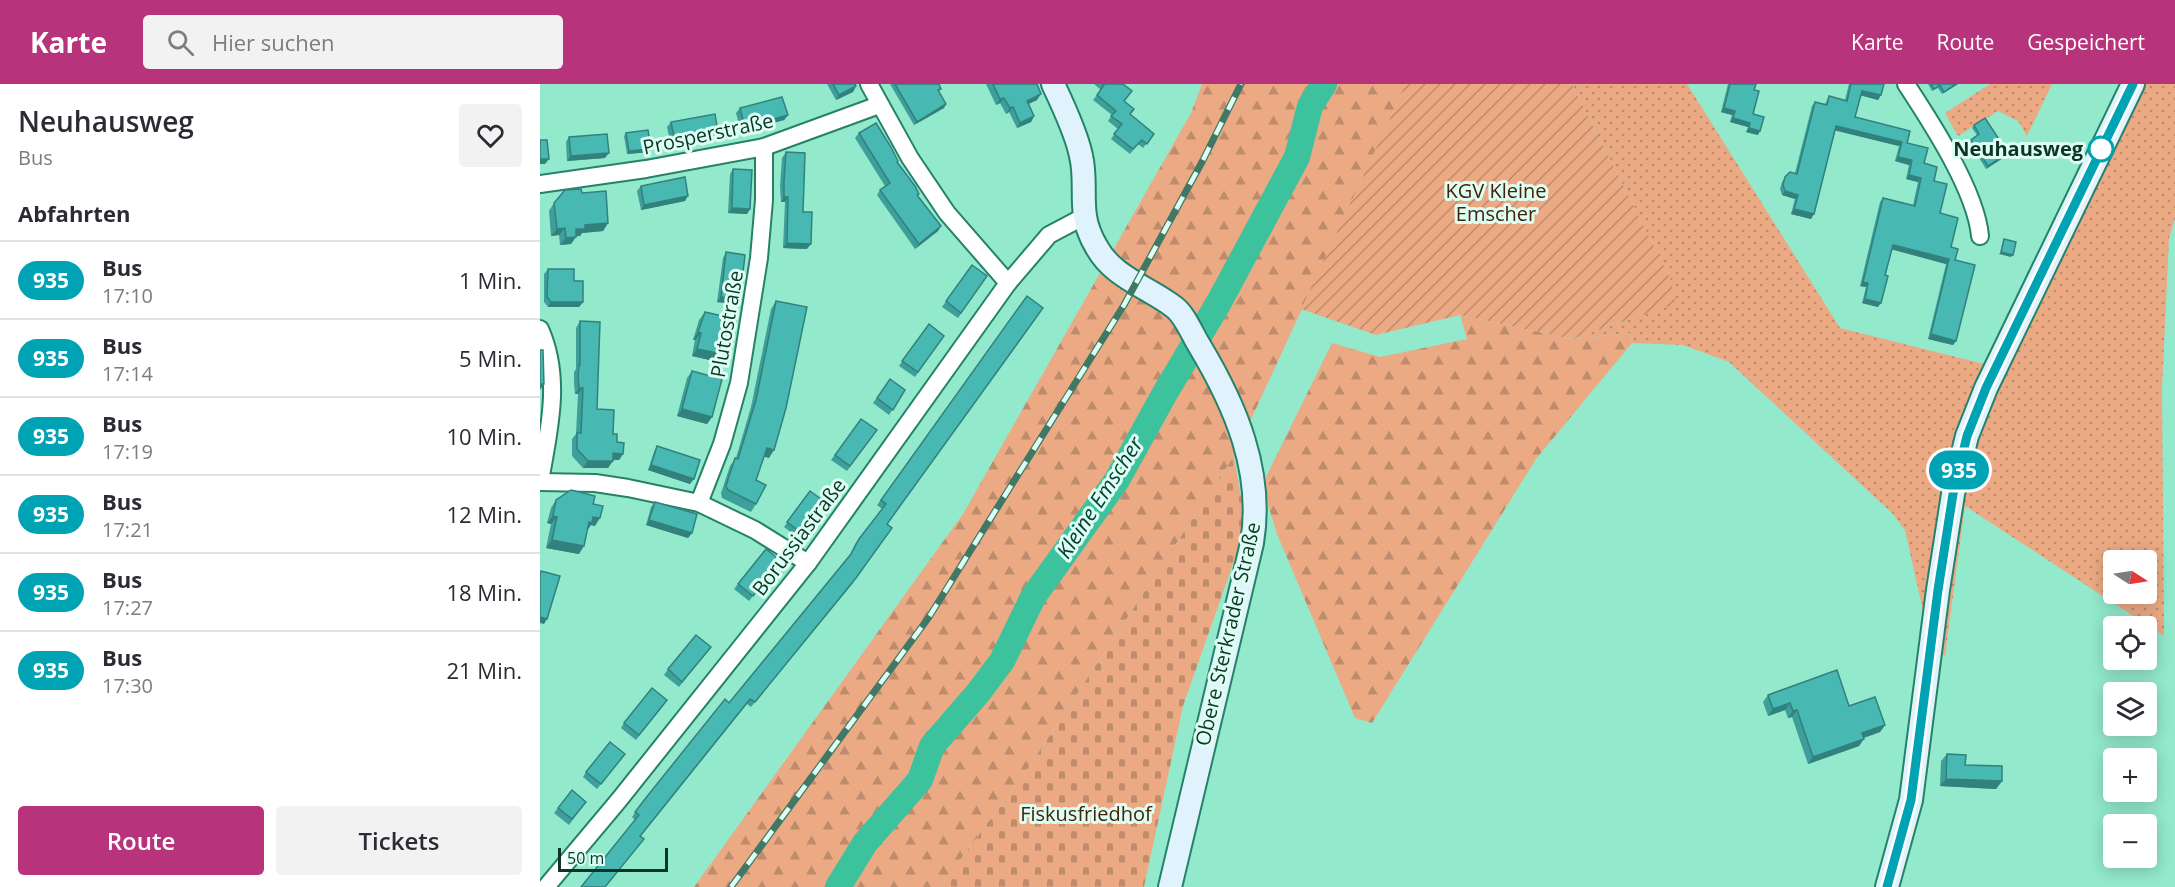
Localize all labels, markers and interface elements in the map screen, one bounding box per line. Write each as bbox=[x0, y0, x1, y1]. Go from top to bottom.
search box bbox=[143, 15, 563, 69]
text: Karte bbox=[30, 23, 107, 61]
icon: search bbox=[164, 26, 197, 59]
text: Hier suchen bbox=[212, 27, 335, 57]
text: Karte bbox=[1851, 28, 1903, 56]
text: Route bbox=[1936, 28, 1994, 56]
text: Gespeichert bbox=[2027, 28, 2145, 56]
text: Neuhausweg bbox=[18, 102, 194, 140]
button: heart bbox=[459, 104, 522, 167]
street label: Prosperstraße bbox=[640, 106, 776, 161]
place label: Neuhausweg bbox=[1953, 135, 2084, 162]
marker: Neuhausweg bbox=[2088, 136, 2114, 162]
text: Bus bbox=[18, 144, 53, 171]
park label: KGV Kleine Emscher bbox=[1446, 177, 1546, 227]
text: Abfahrten bbox=[18, 198, 130, 228]
text: Bus bbox=[102, 252, 142, 282]
text: 1 Min. bbox=[459, 265, 522, 295]
text: 935 bbox=[33, 266, 69, 294]
street label: Plutostraße bbox=[704, 268, 749, 380]
text: 17:10 bbox=[102, 282, 153, 309]
text: Bus bbox=[102, 330, 142, 360]
text: 5 Min. bbox=[459, 343, 522, 373]
text: 935 bbox=[33, 344, 69, 372]
text: 17:14 bbox=[102, 360, 153, 387]
text: Bus bbox=[102, 408, 142, 438]
text: 10 Min. bbox=[447, 421, 522, 451]
text: 935 bbox=[33, 422, 69, 450]
water label: Kleine Emscher bbox=[1049, 431, 1149, 564]
text: 17:19 bbox=[102, 438, 153, 465]
line badge: 935 bbox=[1924, 450, 1994, 490]
text: 935 bbox=[1941, 456, 1977, 484]
street label: Borussiastraße bbox=[746, 473, 852, 601]
text: Bus bbox=[102, 486, 142, 516]
text: 12 Min. bbox=[447, 499, 522, 529]
text: 935 bbox=[33, 500, 69, 528]
text: 17:21 bbox=[102, 516, 153, 543]
street label: Obere Sterkrader Straße bbox=[1189, 519, 1266, 748]
north arrow bbox=[2103, 550, 2157, 604]
map controls bbox=[2103, 550, 2157, 868]
text: Bus bbox=[102, 564, 142, 594]
text: 18 Min. bbox=[447, 577, 522, 607]
text: 935 bbox=[33, 578, 69, 606]
text: 17:27 bbox=[102, 594, 153, 621]
button: locate bbox=[2103, 616, 2157, 670]
text: Bus bbox=[102, 642, 142, 672]
text: 21 Min. bbox=[447, 655, 522, 685]
text: 935 bbox=[33, 656, 69, 684]
text: 17:30 bbox=[102, 672, 153, 699]
button: layers bbox=[2103, 682, 2157, 736]
button: + bbox=[2103, 748, 2157, 802]
park label: Fiskusfriedhof bbox=[1020, 800, 1153, 827]
button: Route bbox=[18, 806, 264, 875]
button: Tickets bbox=[276, 806, 522, 875]
button: − bbox=[2103, 814, 2157, 868]
scale bar bbox=[558, 845, 668, 872]
text: 50 m bbox=[567, 847, 604, 869]

